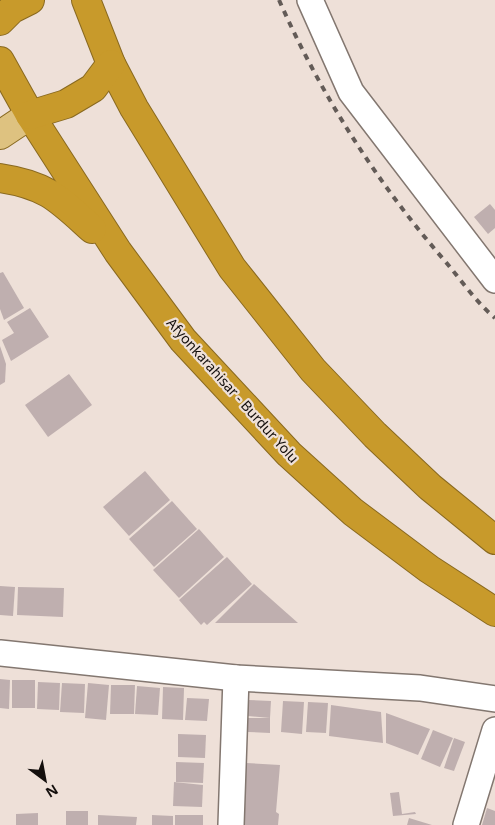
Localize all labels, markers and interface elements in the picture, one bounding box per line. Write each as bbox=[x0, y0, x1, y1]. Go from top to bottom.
street label: Afyonkarahisar - Burdur Yolu bbox=[163, 313, 303, 467]
north arrow bbox=[20, 755, 70, 805]
text: N bbox=[42, 780, 62, 803]

